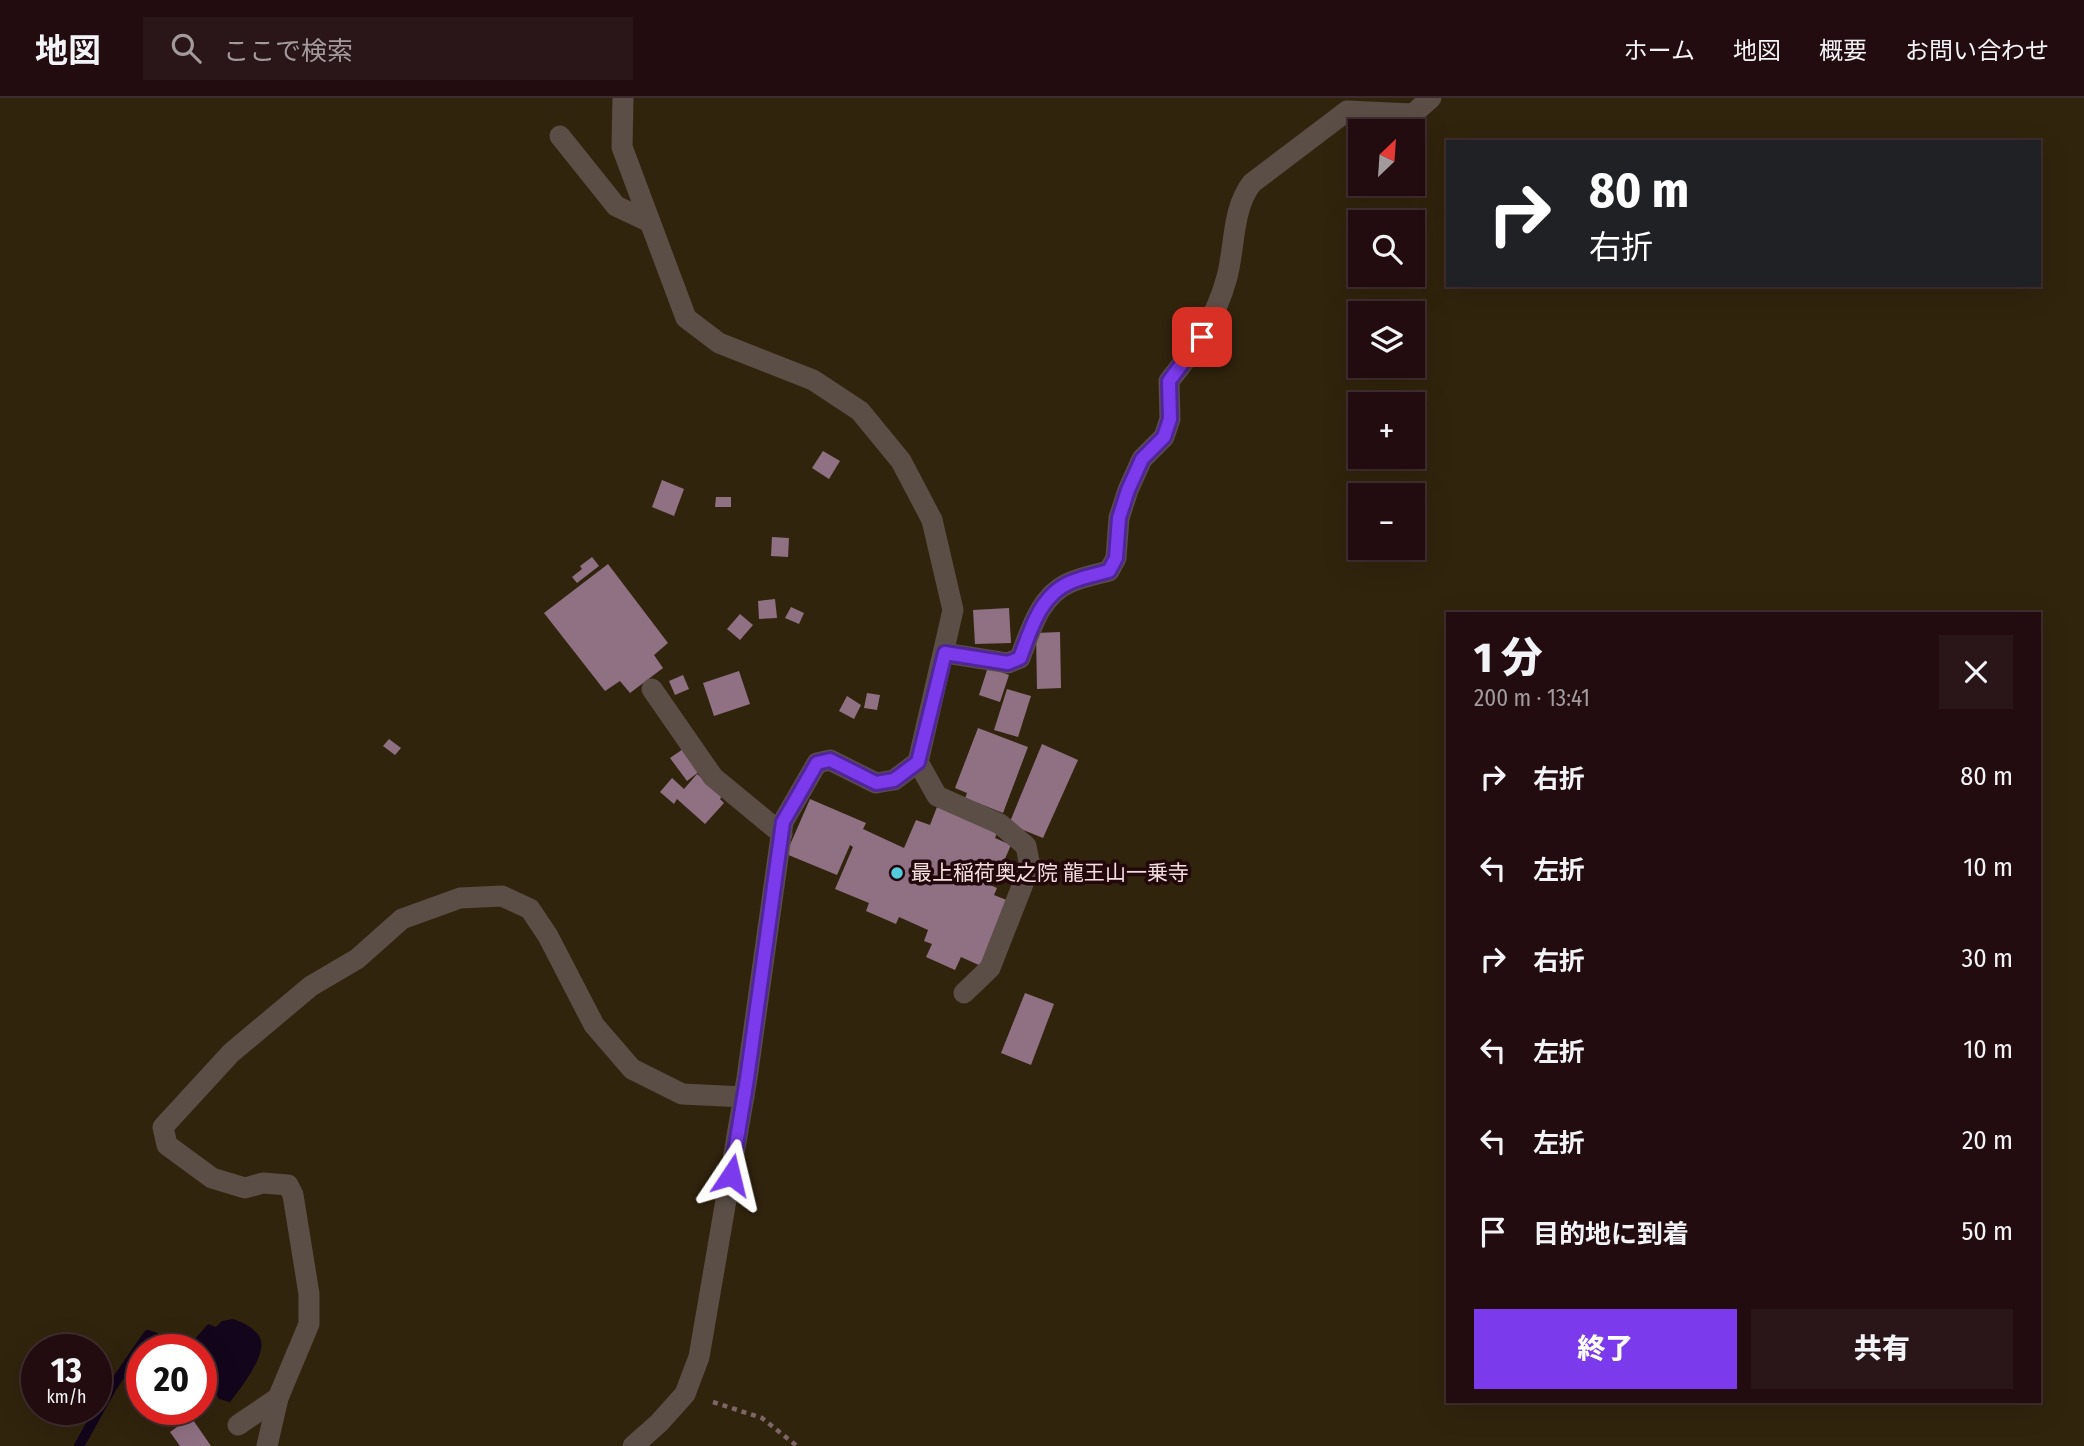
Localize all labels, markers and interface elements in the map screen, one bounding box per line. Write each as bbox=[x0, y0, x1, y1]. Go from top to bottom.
search box bbox=[143, 17, 633, 80]
icon: search bbox=[167, 29, 205, 67]
text: 地図 bbox=[35, 31, 101, 71]
text: ここで検索 bbox=[223, 36, 353, 67]
text: ホーム bbox=[1624, 37, 1695, 65]
text: 地図 bbox=[1733, 37, 1781, 65]
text: 概要 bbox=[1819, 37, 1867, 65]
text: お問い合わせ bbox=[1905, 37, 2049, 65]
north arrow bbox=[1348, 119, 1424, 196]
map controls bbox=[1348, 119, 1425, 560]
text: 80 m bbox=[1589, 161, 1689, 220]
icon: right bbox=[1474, 168, 1565, 259]
button: search bbox=[1348, 210, 1425, 287]
text: 右折 bbox=[1589, 228, 1653, 266]
button: layers bbox=[1348, 301, 1425, 378]
pin bbox=[1172, 307, 1232, 367]
icon: arrive bbox=[1183, 318, 1221, 356]
button: + bbox=[1348, 392, 1425, 469]
button: − bbox=[1348, 483, 1425, 560]
text: 1 分 bbox=[1474, 633, 1543, 683]
button: close bbox=[1939, 635, 2013, 709]
text: 200 m · 13:41 bbox=[1474, 684, 1590, 712]
icon: right bbox=[1474, 758, 1512, 796]
text: 80 m bbox=[1960, 761, 2013, 792]
text: 右折 bbox=[1533, 764, 1585, 795]
icon: left bbox=[1474, 849, 1512, 887]
text: 10 m bbox=[1963, 852, 2013, 883]
text: 左折 bbox=[1533, 855, 1585, 886]
place label: 最上稲荷奥之院 龍王山一乗寺 bbox=[911, 860, 1189, 886]
marker: 最上稲荷奥之院 龍王山一乗寺 bbox=[889, 865, 905, 881]
icon: right bbox=[1474, 940, 1512, 978]
text: 30 m bbox=[1962, 943, 2013, 974]
text: 右折 bbox=[1533, 946, 1585, 977]
icon: left bbox=[1474, 1031, 1512, 1069]
text: 10 m bbox=[1963, 1034, 2013, 1065]
text: 左折 bbox=[1533, 1037, 1585, 1068]
icon: left bbox=[1474, 1122, 1512, 1160]
text: 20 m bbox=[1962, 1125, 2013, 1156]
text: 左折 bbox=[1533, 1128, 1585, 1159]
position arrow bbox=[694, 1138, 768, 1212]
icon: arrive bbox=[1474, 1213, 1512, 1251]
text: 50 m bbox=[1961, 1216, 2013, 1247]
text: 目的地に到着 bbox=[1533, 1219, 1689, 1250]
button: 終了 bbox=[1474, 1309, 1737, 1389]
button: 共有 bbox=[1751, 1309, 2013, 1389]
speed limit sign: 20 bbox=[126, 1334, 217, 1425]
text: 13 bbox=[51, 1349, 82, 1391]
text: km/h bbox=[46, 1386, 87, 1408]

